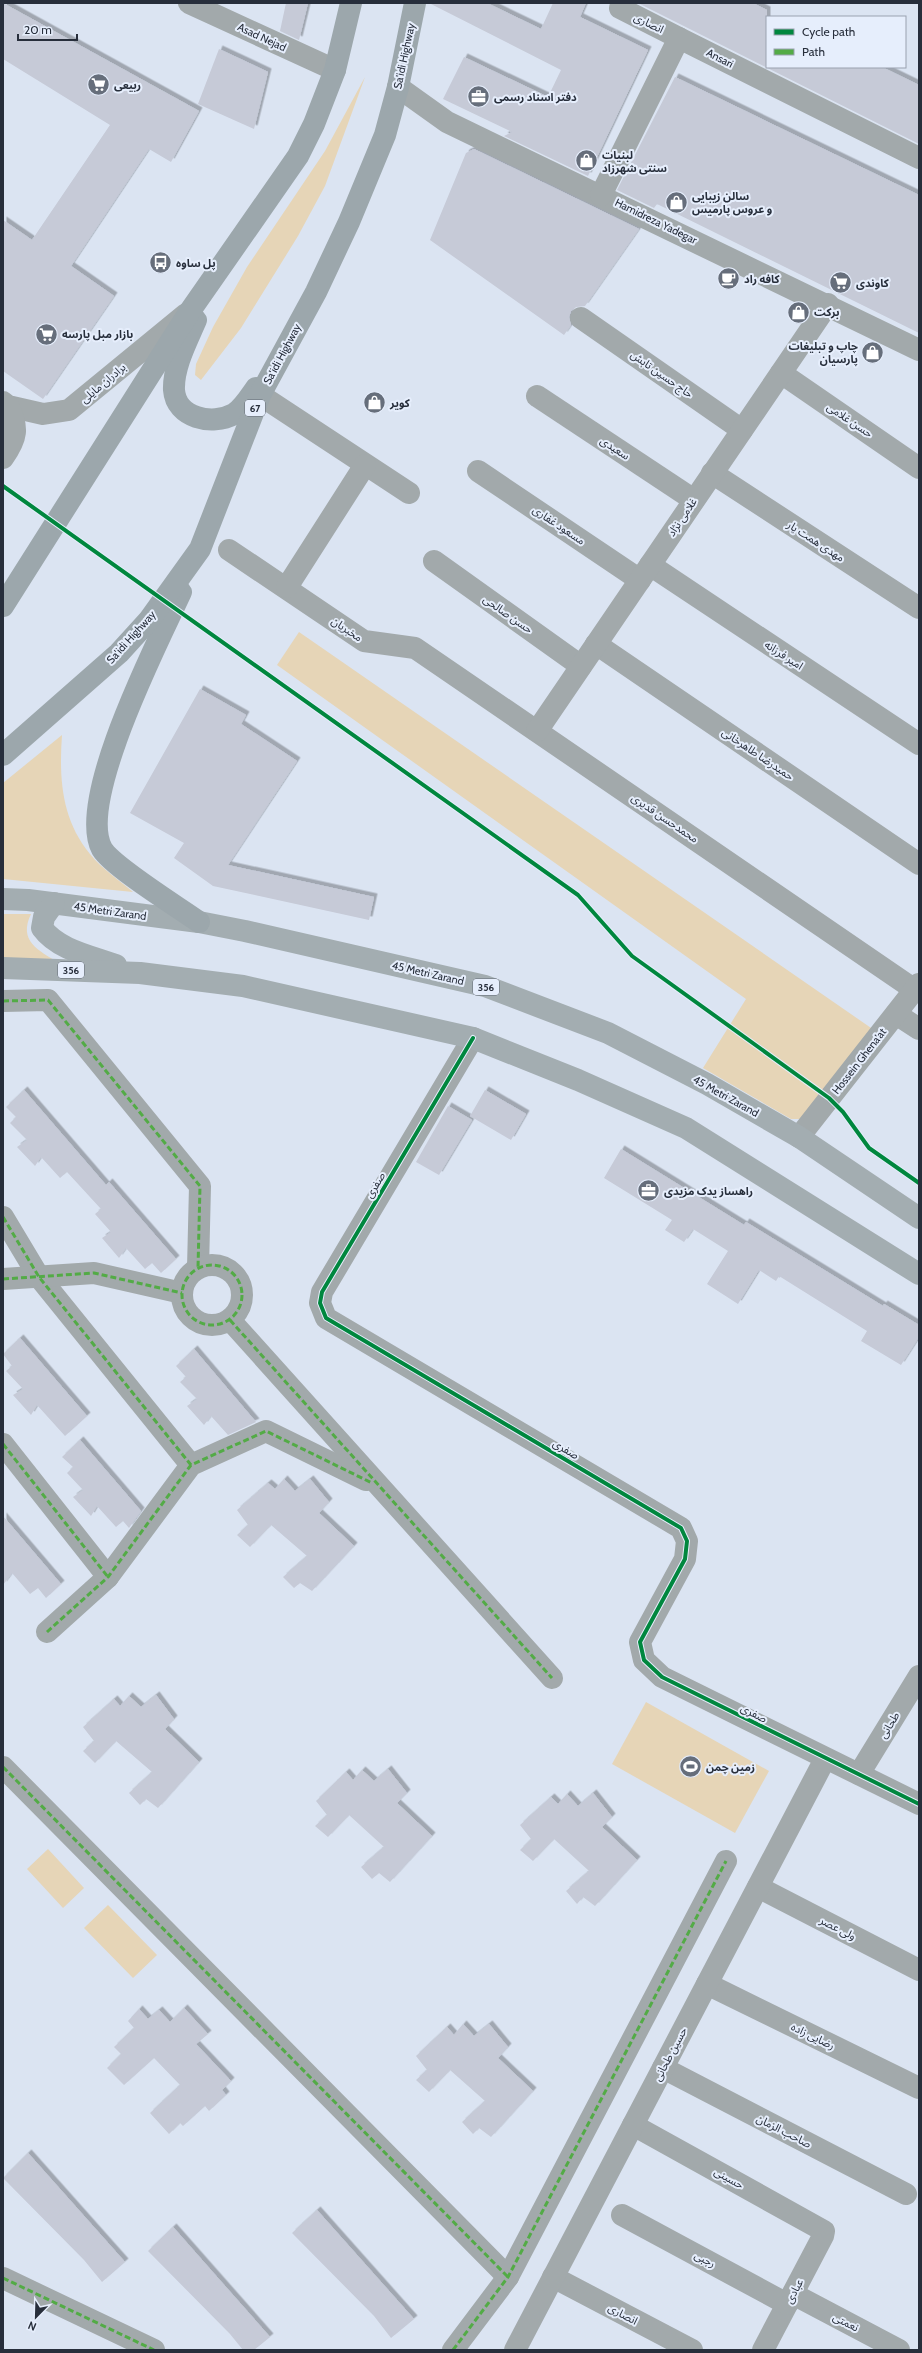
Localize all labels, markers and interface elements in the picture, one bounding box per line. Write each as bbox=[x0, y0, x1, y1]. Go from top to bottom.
street label: انصاری bbox=[632, 10, 666, 36]
scale bar bbox=[18, 16, 77, 42]
legend bbox=[766, 16, 906, 68]
street label: Asad Nejad bbox=[235, 20, 289, 54]
street label: Sa'idi Highway bbox=[390, 21, 418, 90]
text: 20 m bbox=[24, 22, 52, 37]
text: Cycle path bbox=[802, 24, 855, 39]
text: Path bbox=[802, 44, 825, 59]
street label: Ansari bbox=[704, 45, 736, 71]
supermarket icon: ربیعی bbox=[85, 72, 111, 98]
place label: ربیعی bbox=[114, 78, 141, 92]
office icon: دفتر اسناد رسمی bbox=[465, 84, 491, 110]
place label: دفتر اسناد رسمی bbox=[494, 90, 577, 104]
shop icon: لبنیات سنتی شهرزاد bbox=[574, 148, 600, 174]
place label: لبنیات سنتی شهرزاد bbox=[602, 148, 667, 175]
shop icon: سالن زیبایی و عروس پارمیس bbox=[664, 189, 690, 215]
place label: سالن زیبایی و عروس پارمیس bbox=[692, 189, 772, 217]
street label: Hamidreza Yadegar bbox=[613, 195, 700, 247]
bus stop icon: پل ساوه bbox=[148, 250, 174, 276]
place label: پل ساوه bbox=[176, 256, 216, 271]
cafe icon: کافه راد bbox=[715, 266, 741, 292]
supermarket icon: کاوندی bbox=[827, 270, 853, 296]
place label: کافه راد bbox=[744, 272, 781, 286]
place label: کاوندی bbox=[856, 276, 890, 290]
shop icon: برکت bbox=[785, 299, 811, 325]
place label: برکت bbox=[814, 305, 840, 319]
supermarket icon: بازار مبل پارسه bbox=[33, 321, 59, 347]
street label: Sa'idi Highway bbox=[260, 321, 304, 387]
place label: بازار مبل پارسه bbox=[62, 327, 133, 342]
place label: چاپ و تبلیغات پارسیان bbox=[789, 339, 858, 367]
shop icon: چاپ و تبلیغات پارسیان bbox=[860, 339, 886, 365]
street label: حاج حسین تابش bbox=[627, 347, 696, 402]
street label: برادران مایلی bbox=[77, 360, 129, 406]
shop icon: کویر bbox=[361, 390, 387, 416]
place label: کویر bbox=[389, 396, 411, 410]
road number: 67 bbox=[245, 400, 265, 416]
street label: حسن غلامی bbox=[824, 400, 876, 441]
street label: سعيدی bbox=[597, 433, 633, 463]
street label: غلامی نژاد bbox=[664, 495, 700, 539]
street label: مسعود غفاری bbox=[530, 502, 588, 548]
street label: مهدی همت یار bbox=[784, 517, 848, 565]
street label: حسن صالحی bbox=[480, 592, 536, 637]
street label: Sa'idi Highway bbox=[103, 607, 159, 667]
street label: مخبریان bbox=[329, 614, 365, 645]
street label: امیر فرزانه bbox=[762, 637, 806, 673]
street label: حمیدرضا طاهرخانی bbox=[719, 725, 797, 784]
street label: محمدحسن قدیری bbox=[629, 790, 701, 846]
street label: 45 Metri Zarand bbox=[73, 899, 147, 923]
street label: 45 Metri Zarand bbox=[391, 958, 465, 988]
road number: 356 bbox=[58, 962, 84, 978]
road number: 356 bbox=[473, 979, 499, 995]
street label: Hossein Ghena'at bbox=[829, 1025, 889, 1097]
street label: 45 Metri Zarand bbox=[691, 1072, 761, 1120]
street label: صفری bbox=[362, 1169, 388, 1201]
office icon: راهساز یدک مزیدی bbox=[636, 1178, 662, 1204]
place label: راهساز یدک مزیدی bbox=[664, 1184, 753, 1198]
street label: صفری bbox=[550, 1436, 582, 1462]
street label: صفری bbox=[738, 1700, 770, 1726]
street label: طحانی bbox=[876, 1709, 902, 1741]
sports icon: زمین چمن bbox=[678, 1754, 704, 1780]
place label: زمین چمن bbox=[706, 1760, 755, 1775]
street label: ولی عصر bbox=[817, 1913, 858, 1943]
street label: رضایی زاده bbox=[789, 2019, 837, 2053]
street label: حسین طحانی bbox=[650, 2024, 690, 2083]
street label: صاحب الزمان bbox=[754, 2111, 814, 2151]
street label: حسینی bbox=[712, 2164, 747, 2192]
street label: رجبی bbox=[692, 2248, 718, 2270]
street label: عبادی bbox=[782, 2276, 807, 2306]
north arrow bbox=[16, 2297, 56, 2337]
street label: انصاری bbox=[606, 2300, 640, 2328]
street label: نعمتی bbox=[831, 2309, 861, 2335]
text: N bbox=[26, 2318, 38, 2334]

